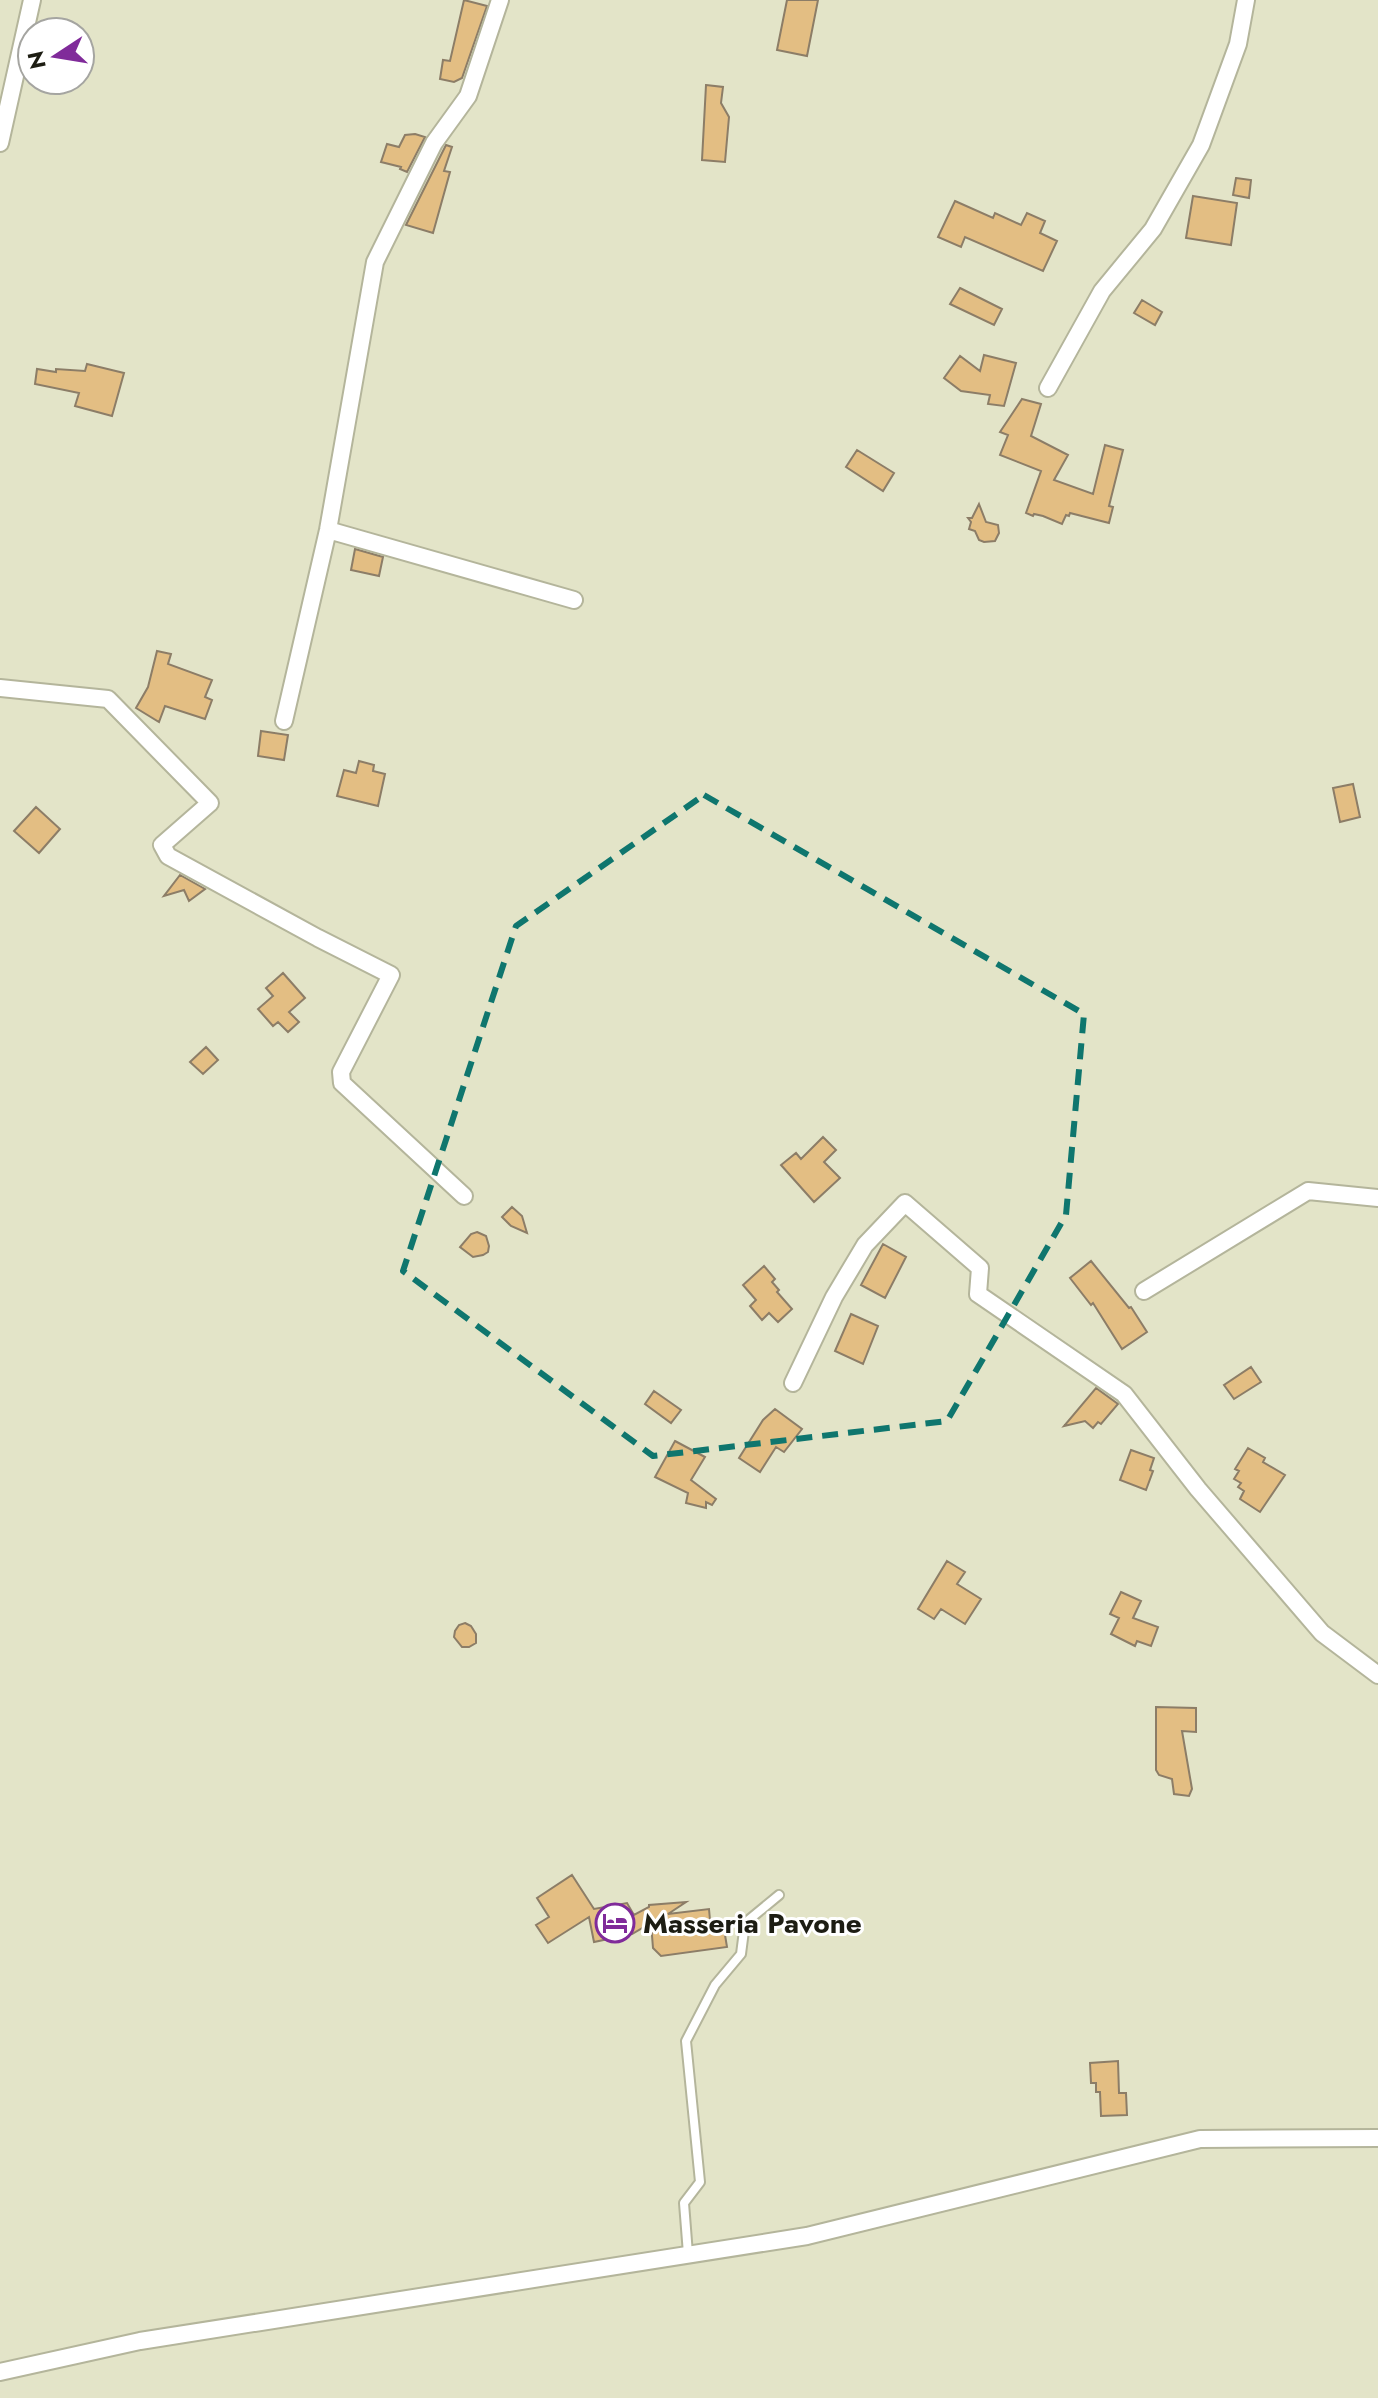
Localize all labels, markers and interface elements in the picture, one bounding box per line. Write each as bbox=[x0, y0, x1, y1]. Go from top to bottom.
north arrow bbox=[16, 16, 96, 96]
text: N bbox=[19, 48, 54, 72]
hotel icon: Masseria Pavone bbox=[594, 1902, 636, 1944]
place label: Masseria Pavone bbox=[643, 1903, 862, 1944]

